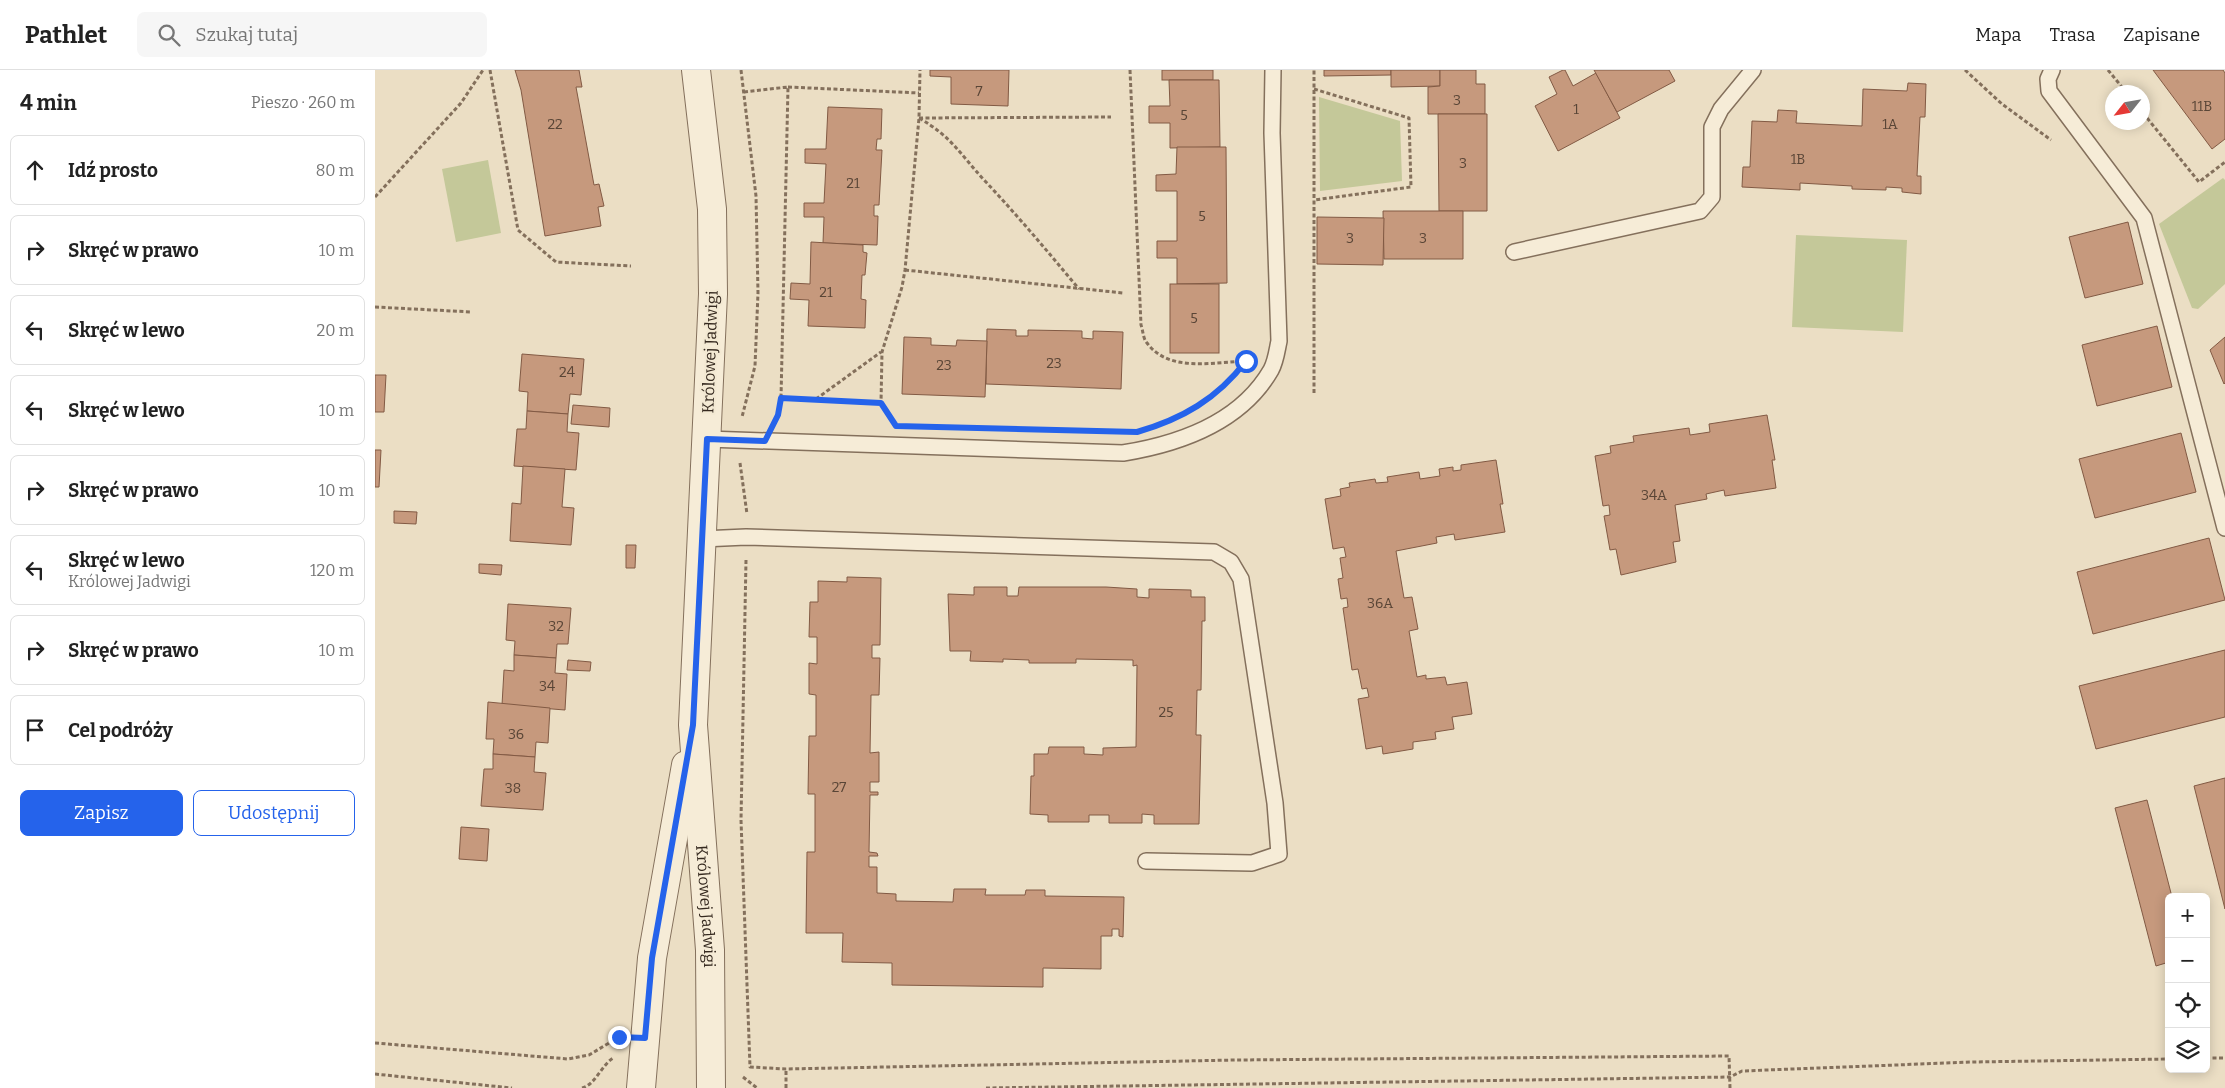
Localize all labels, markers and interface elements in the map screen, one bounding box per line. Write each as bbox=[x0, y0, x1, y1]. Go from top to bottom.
search box bbox=[137, 12, 487, 57]
text: Pathlet bbox=[25, 21, 107, 49]
icon: search bbox=[155, 21, 183, 49]
text: Szukaj tutaj bbox=[195, 23, 298, 46]
text: Mapa bbox=[1975, 24, 2021, 46]
text: Trasa bbox=[2049, 24, 2095, 46]
text: Zapisane bbox=[2123, 24, 2200, 46]
house number: 7 bbox=[975, 83, 983, 100]
north arrow bbox=[2105, 85, 2150, 130]
text: 4 min bbox=[20, 90, 77, 116]
house number: 3 bbox=[1453, 92, 1461, 109]
text: Pieszo · 260 m bbox=[251, 93, 355, 112]
house number: 11B bbox=[2192, 98, 2212, 115]
house number: 1 bbox=[1573, 101, 1579, 118]
house number: 5 bbox=[1180, 107, 1188, 124]
house number: 22 bbox=[547, 116, 563, 133]
house number: 1A bbox=[1882, 116, 1898, 133]
house number: 1B bbox=[1791, 151, 1805, 168]
house number: 3 bbox=[1459, 155, 1467, 172]
icon: ahead bbox=[21, 156, 49, 184]
text: Idź prosto bbox=[68, 159, 158, 182]
text: 80 m bbox=[316, 161, 354, 180]
house number: 21 bbox=[846, 175, 860, 192]
house number: 5 bbox=[1198, 208, 1206, 225]
house number: 3 bbox=[1346, 230, 1354, 247]
house number: 3 bbox=[1419, 230, 1427, 247]
icon: right bbox=[21, 236, 49, 264]
text: Skręć w prawo bbox=[68, 239, 199, 262]
text: 10 m bbox=[319, 241, 354, 260]
house number: 21 bbox=[819, 284, 833, 301]
street label: Królowej Jadwigi bbox=[698, 290, 722, 414]
house number: 5 bbox=[1190, 310, 1198, 327]
icon: left bbox=[21, 316, 49, 344]
text: Skręć w lewo bbox=[68, 319, 185, 342]
text: 20 m bbox=[317, 321, 354, 340]
route start bbox=[1235, 350, 1258, 373]
house number: 23 bbox=[1046, 355, 1062, 372]
house number: 23 bbox=[936, 357, 952, 374]
house number: 24 bbox=[559, 364, 575, 381]
icon: left bbox=[21, 396, 49, 424]
text: Skręć w lewo bbox=[68, 399, 185, 422]
text: 10 m bbox=[319, 401, 354, 420]
icon: right bbox=[21, 476, 49, 504]
text: Skręć w prawo bbox=[68, 479, 199, 502]
text: 10 m bbox=[319, 481, 354, 500]
house number: 34A bbox=[1641, 487, 1667, 504]
text: Skręć w lewo bbox=[68, 549, 185, 572]
icon: left bbox=[21, 556, 49, 584]
text: 120 m bbox=[310, 561, 354, 580]
text: Królowej Jadwigi bbox=[68, 572, 191, 591]
house number: 36A bbox=[1367, 595, 1393, 612]
house number: 32 bbox=[548, 618, 564, 635]
icon: right bbox=[21, 636, 49, 664]
text: Skręć w prawo bbox=[68, 639, 199, 662]
text: 10 m bbox=[319, 641, 354, 660]
house number: 34 bbox=[539, 678, 555, 695]
house number: 25 bbox=[1158, 704, 1174, 721]
icon: arrive bbox=[21, 716, 49, 744]
text: Cel podróży bbox=[68, 719, 173, 742]
house number: 36 bbox=[508, 726, 524, 743]
house number: 27 bbox=[832, 779, 846, 796]
house number: 38 bbox=[505, 780, 521, 797]
button: Zapisz bbox=[20, 790, 183, 836]
button: Udostępnij bbox=[193, 790, 355, 836]
street label: Królowej Jadwigi bbox=[693, 844, 720, 968]
map controls bbox=[2165, 893, 2210, 1073]
button: + bbox=[2165, 893, 2210, 938]
button: − bbox=[2165, 938, 2210, 983]
button: locate bbox=[2165, 983, 2210, 1028]
route end bbox=[608, 1026, 631, 1049]
button: layers bbox=[2165, 1028, 2210, 1073]

